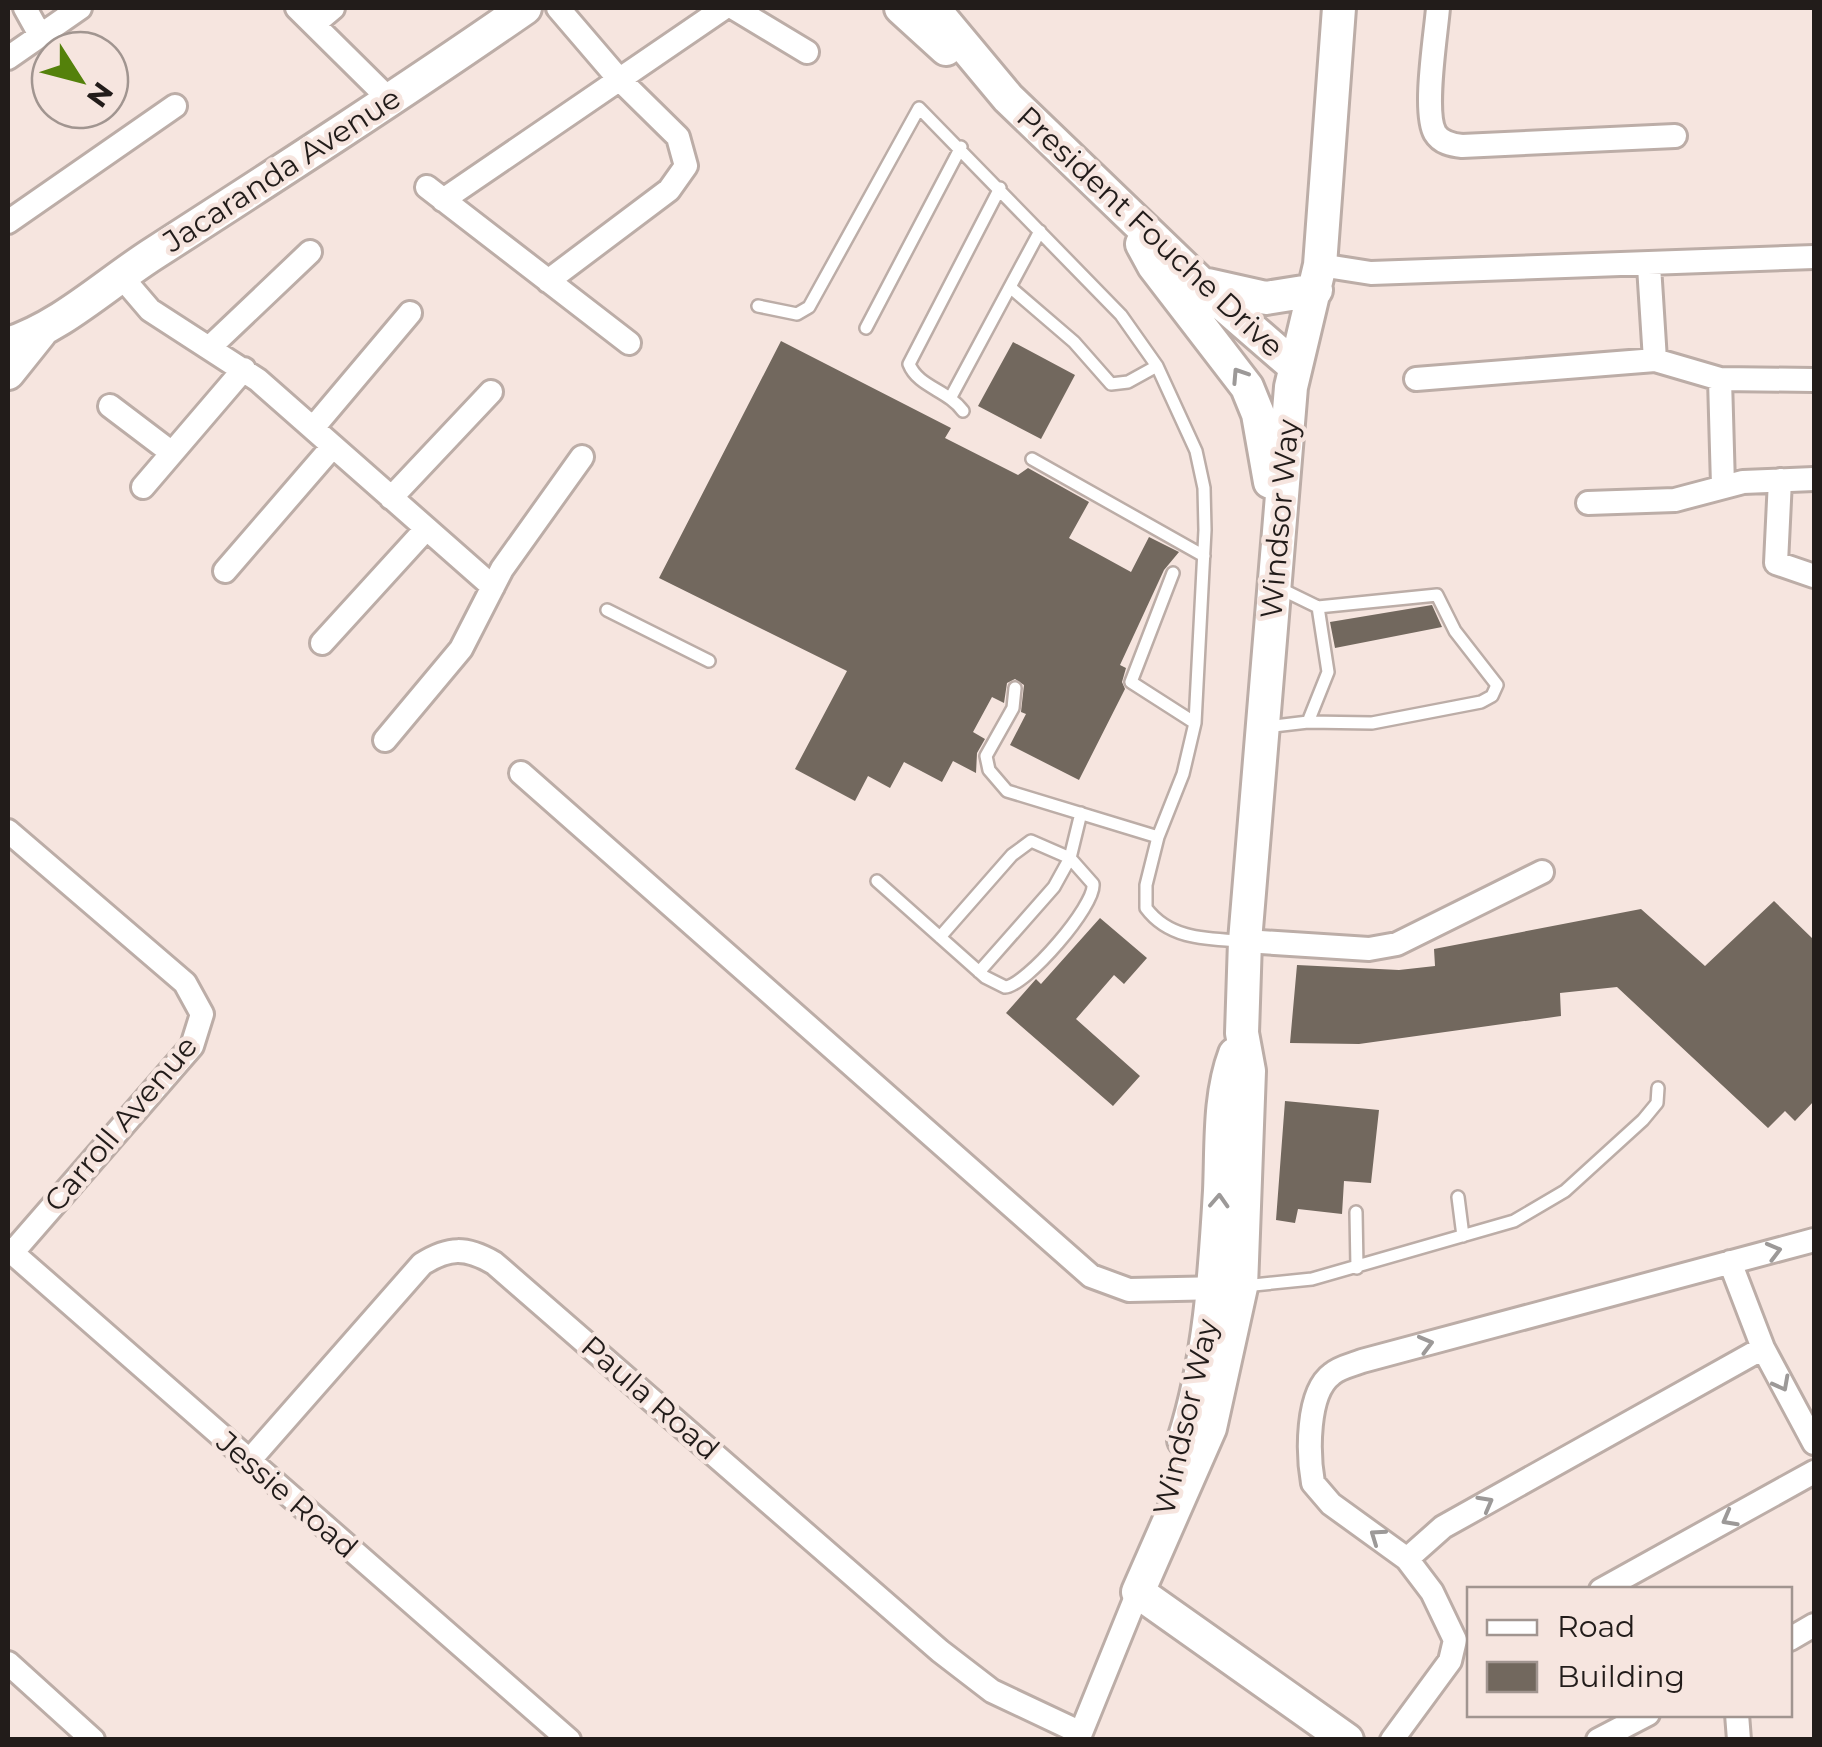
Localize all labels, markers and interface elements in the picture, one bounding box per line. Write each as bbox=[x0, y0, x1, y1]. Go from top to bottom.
north arrow bbox=[30, 30, 130, 130]
text: N bbox=[80, 76, 121, 114]
street label: Jacaranda Avenue bbox=[155, 79, 407, 261]
street label: President Fouche Drive bbox=[1009, 98, 1291, 365]
one-way arrow bbox=[1232, 367, 1251, 385]
street label: Windsor Way bbox=[1252, 417, 1307, 620]
street label: Carroll Avenue bbox=[36, 1028, 205, 1219]
one-way arrow bbox=[1208, 1193, 1229, 1209]
one-way arrow bbox=[1765, 1241, 1782, 1262]
street label: Windsor Way bbox=[1145, 1315, 1226, 1518]
street label: Paula Road bbox=[574, 1328, 727, 1468]
one-way arrow bbox=[1417, 1334, 1434, 1355]
one-way arrow bbox=[1770, 1373, 1790, 1391]
street label: Jessie Road bbox=[208, 1423, 365, 1566]
one-way arrow bbox=[1476, 1495, 1494, 1515]
one-way arrow bbox=[1721, 1507, 1740, 1526]
one-way arrow bbox=[1369, 1530, 1388, 1548]
legend bbox=[1467, 1587, 1792, 1717]
text: Road bbox=[1557, 1608, 1635, 1645]
text: Building bbox=[1557, 1658, 1685, 1695]

